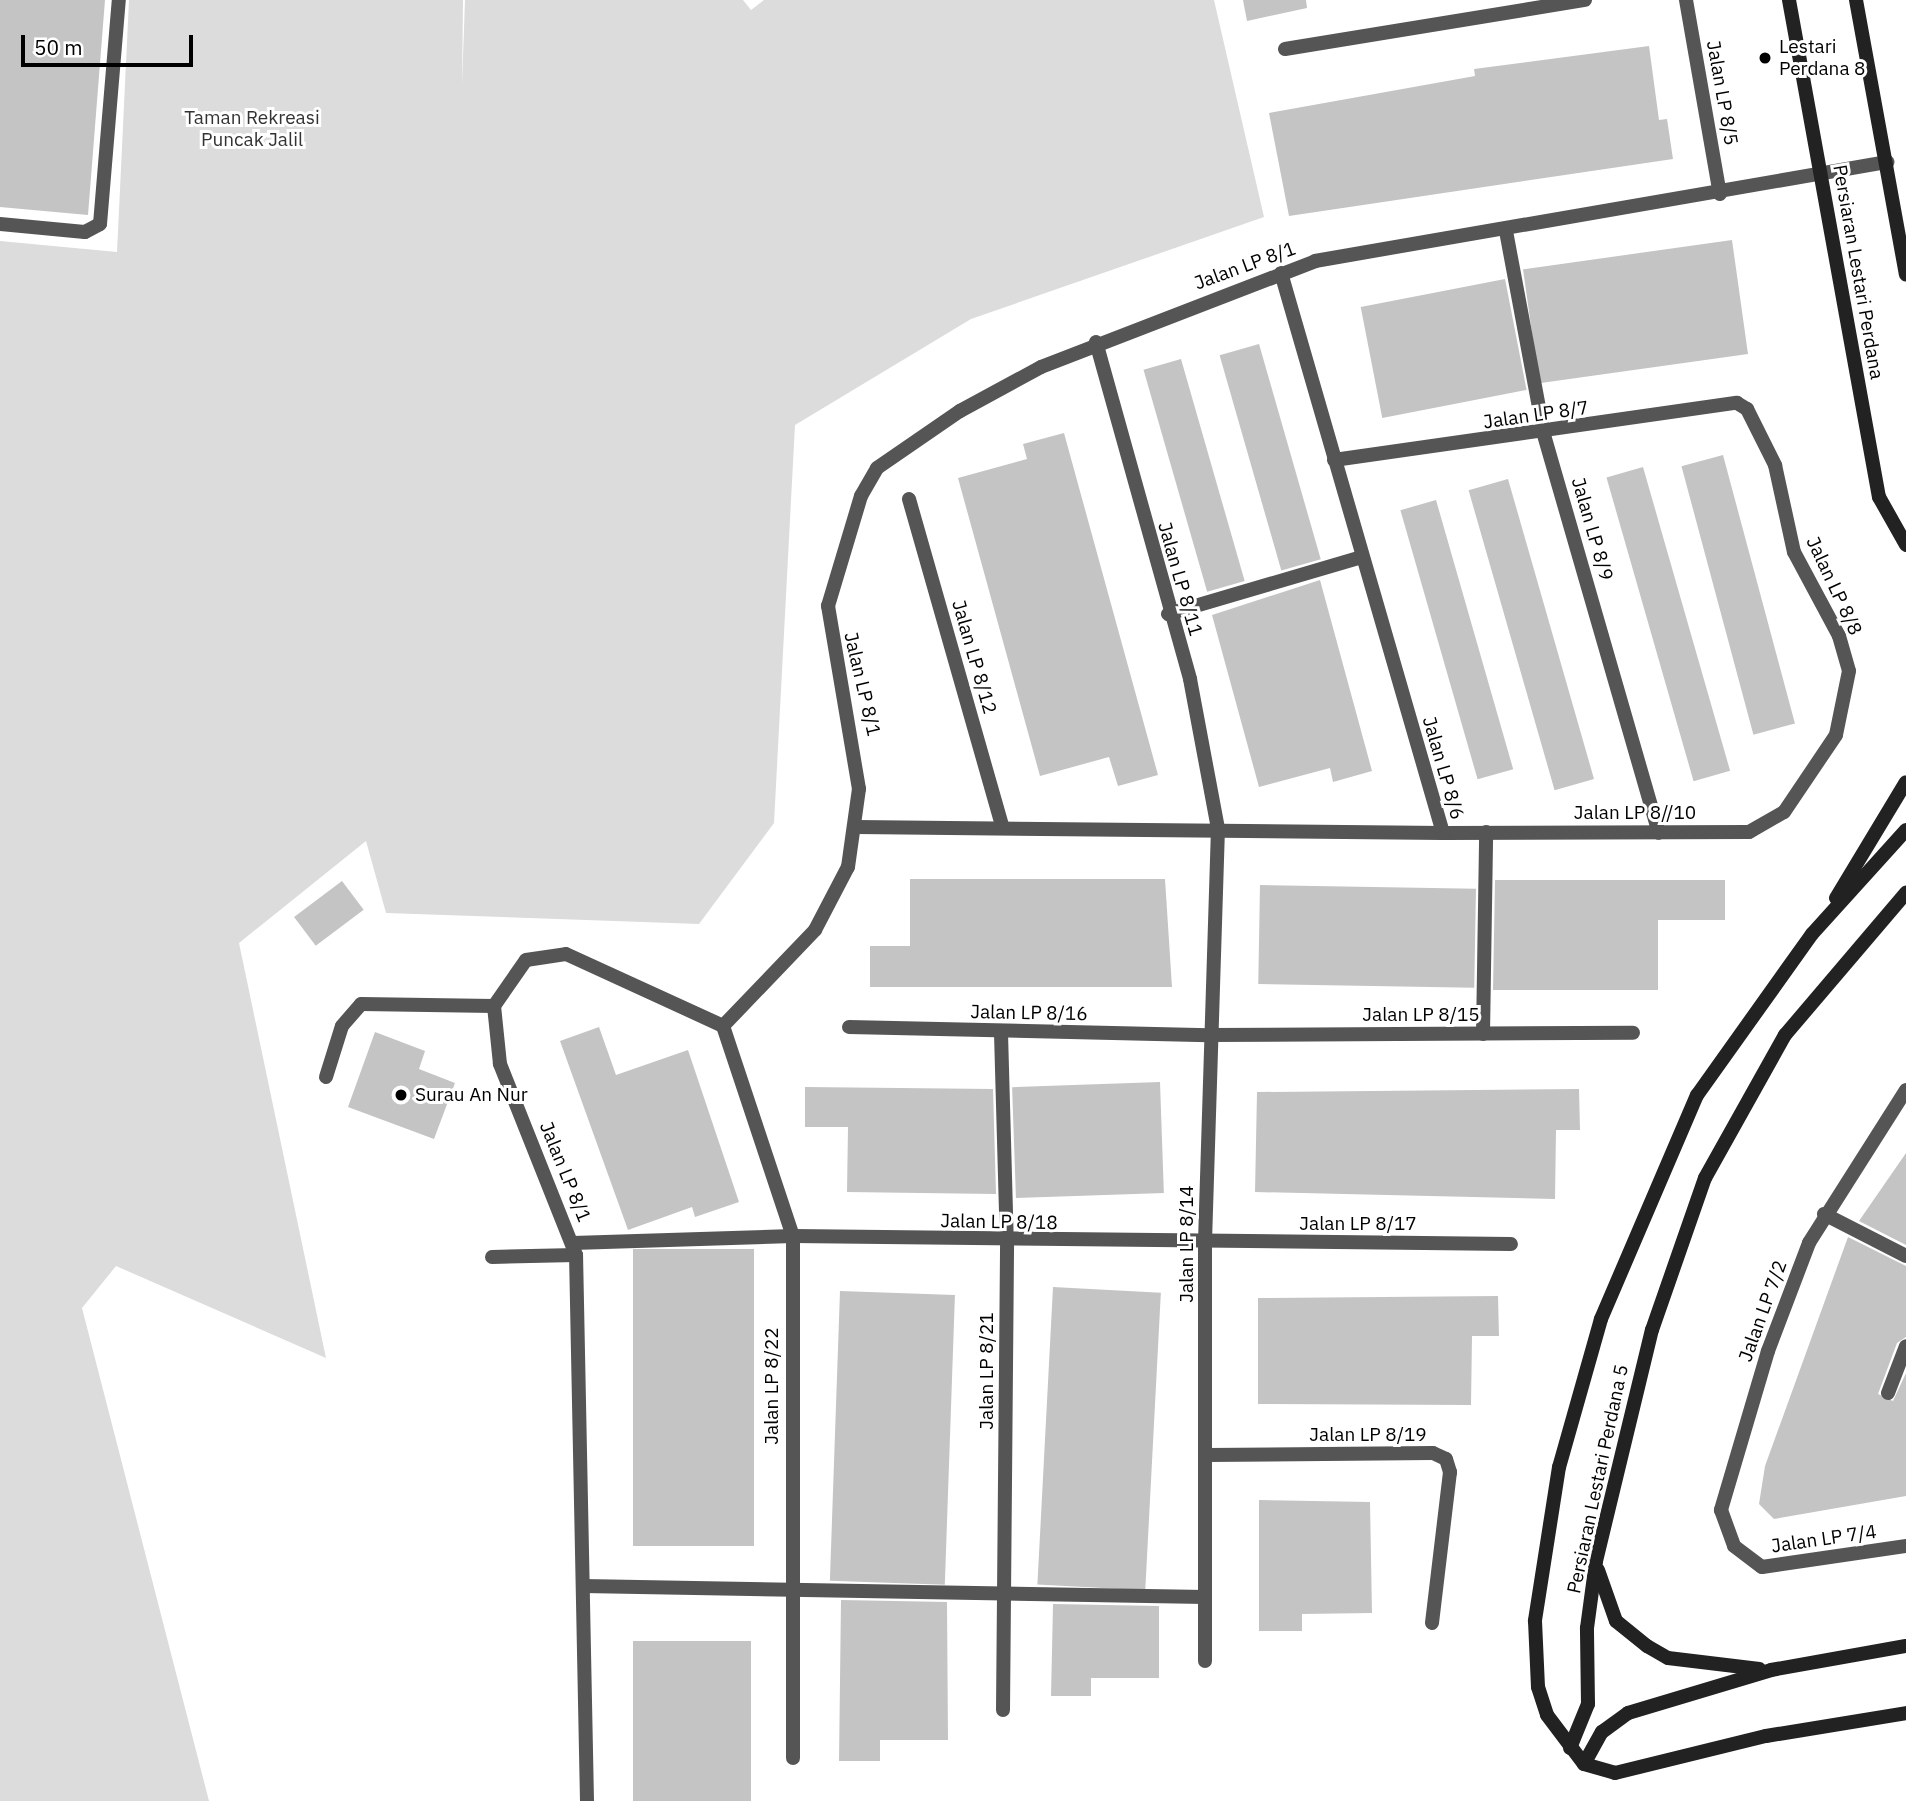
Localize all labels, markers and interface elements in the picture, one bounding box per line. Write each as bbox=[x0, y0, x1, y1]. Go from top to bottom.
scale bar bbox=[24, 21, 196, 65]
text: 50 m bbox=[34, 33, 83, 61]
place label: Lestari Perdana 8 bbox=[1779, 36, 1865, 80]
street label: Jalan LP 8/5 bbox=[1702, 39, 1742, 147]
marker: Lestari Perdana 8 bbox=[1757, 50, 1773, 66]
park label: Taman Rekreasi Puncak Jalil bbox=[184, 107, 320, 151]
street label: Persiaran Lestari Perdana bbox=[1828, 163, 1888, 381]
street label: Jalan LP 8/1 bbox=[1191, 237, 1299, 295]
street label: Jalan LP 8/7 bbox=[1482, 396, 1590, 434]
street label: Jalan LP 8/9 bbox=[1566, 475, 1618, 583]
street label: Jalan LP 8/11 bbox=[1153, 519, 1207, 639]
street label: Jalan LP 8/8 bbox=[1801, 533, 1867, 639]
street label: Jalan LP 8/12 bbox=[947, 597, 1001, 717]
street label: Jalan LP 8/1 bbox=[839, 630, 885, 738]
street label: Jalan LP 8/6 bbox=[1417, 714, 1469, 822]
street label: Jalan LP 8//10 bbox=[1574, 802, 1696, 824]
street label: Jalan LP 8/16 bbox=[970, 1001, 1088, 1025]
street label: Jalan LP 8/15 bbox=[1362, 1004, 1480, 1026]
place label: Surau An Nur bbox=[415, 1084, 528, 1106]
marker: Surau An Nur bbox=[393, 1087, 409, 1103]
street label: Jalan LP 8/1 bbox=[535, 1119, 595, 1225]
street label: Jalan LP 8/14 bbox=[1176, 1185, 1198, 1303]
street label: Jalan LP 8/18 bbox=[940, 1210, 1058, 1234]
street label: Jalan LP 8/17 bbox=[1299, 1213, 1417, 1235]
street label: Jalan LP 7/2 bbox=[1734, 1257, 1792, 1365]
street label: Jalan LP 8/21 bbox=[976, 1312, 998, 1430]
street label: Jalan LP 8/22 bbox=[761, 1327, 783, 1445]
street label: Persiaran Lestari Perdana 5 bbox=[1563, 1363, 1633, 1595]
street label: Jalan LP 8/19 bbox=[1309, 1424, 1427, 1446]
street label: Jalan LP 7/4 bbox=[1770, 1520, 1878, 1558]

